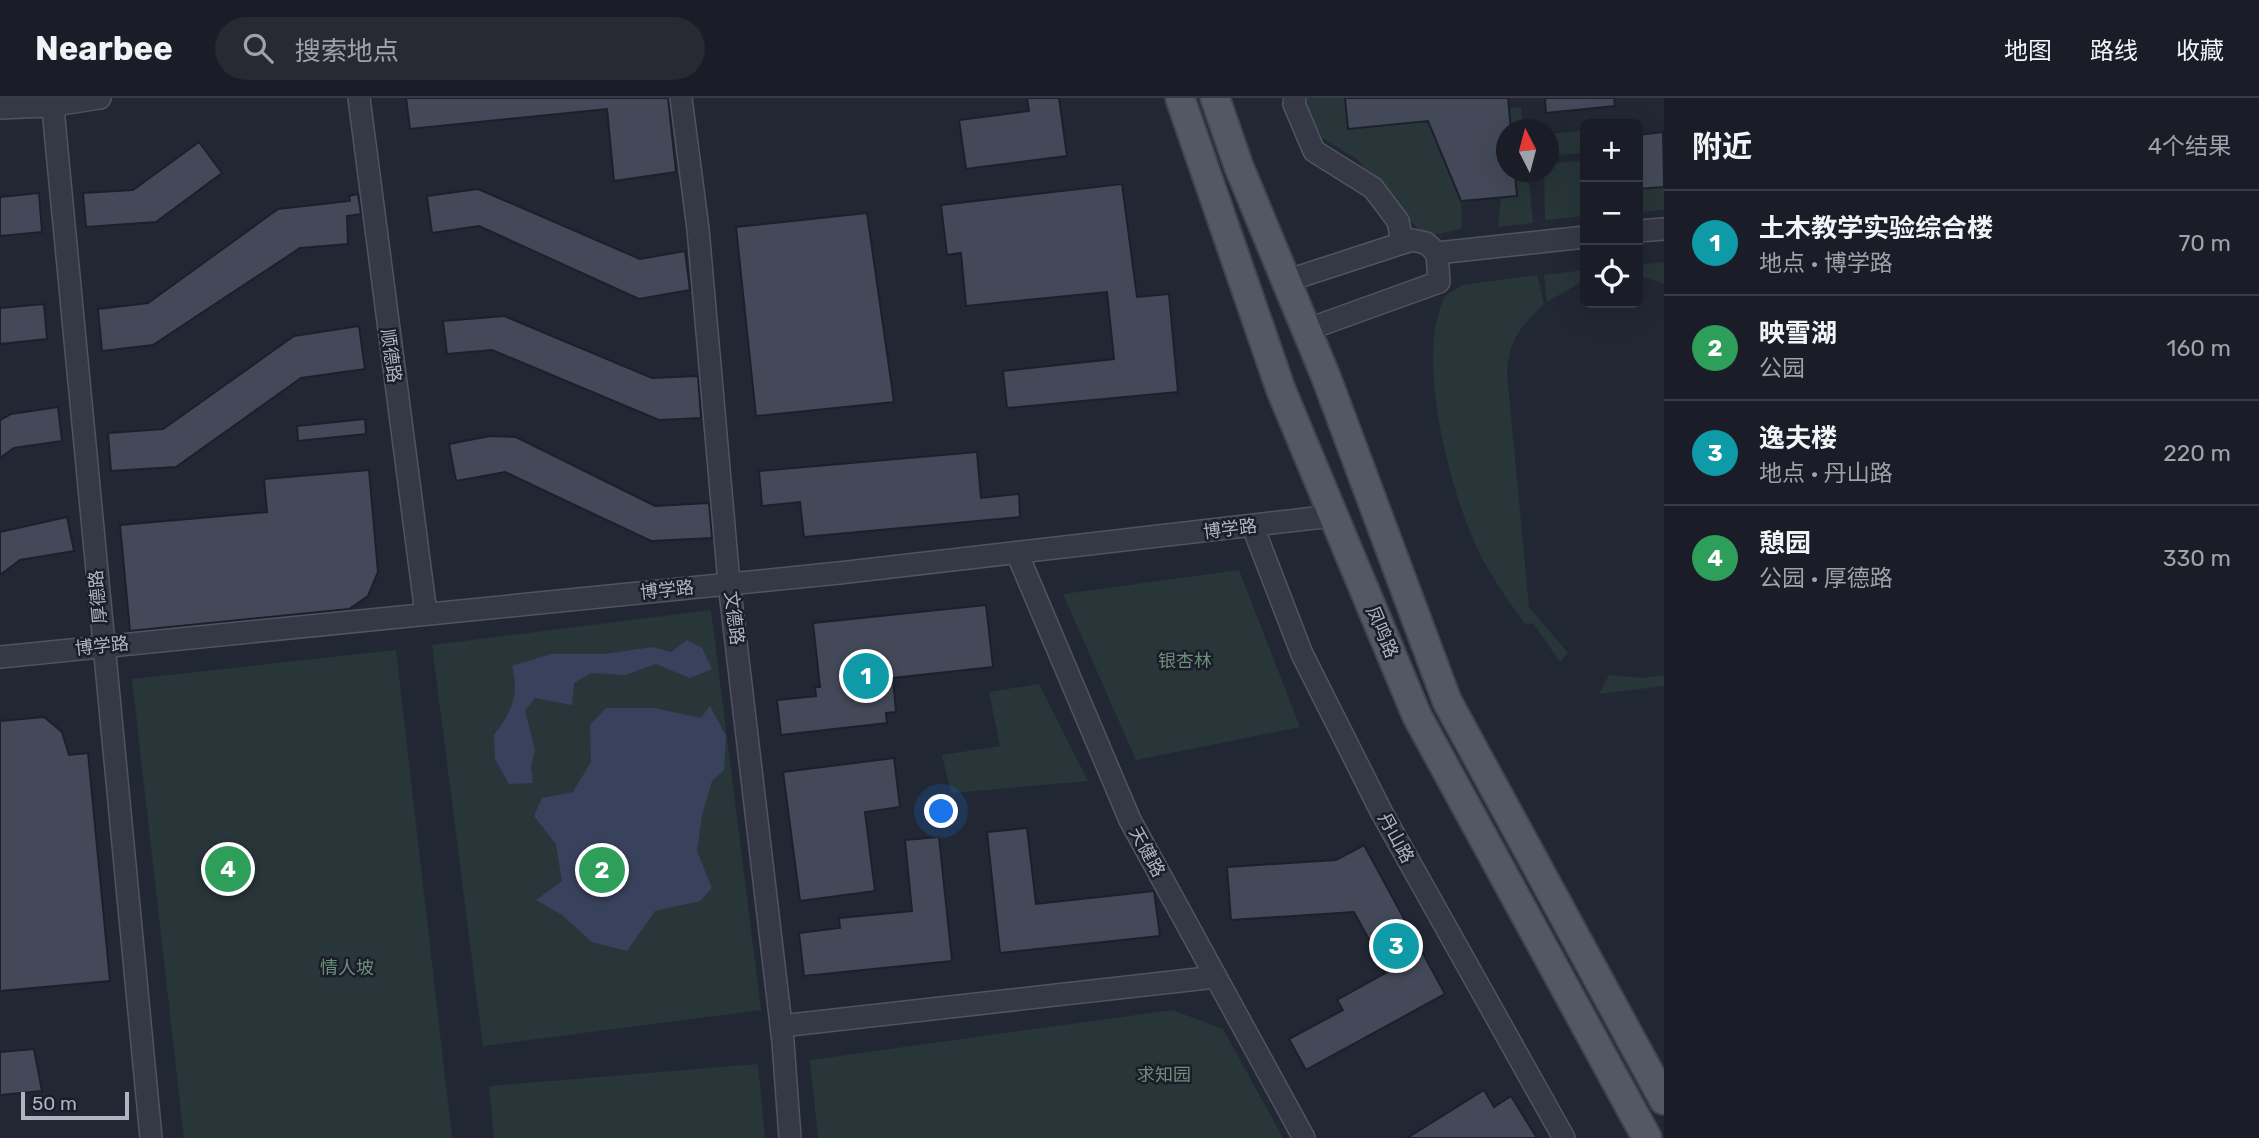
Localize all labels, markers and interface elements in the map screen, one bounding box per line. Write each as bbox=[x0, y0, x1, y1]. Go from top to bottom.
search box bbox=[215, 17, 705, 80]
text: Nearbee bbox=[35, 29, 173, 68]
icon: search bbox=[239, 29, 277, 67]
text: 搜索地点 bbox=[295, 36, 399, 67]
text: 地图 bbox=[2004, 37, 2052, 65]
text: 路线 bbox=[2090, 37, 2138, 65]
text: 收藏 bbox=[2176, 37, 2224, 65]
north arrow bbox=[1496, 119, 1559, 182]
map controls bbox=[1580, 119, 1643, 308]
button: + bbox=[1580, 119, 1643, 182]
text: 附近 bbox=[1692, 129, 1752, 165]
text: 4个结果 bbox=[2148, 132, 2231, 160]
button: − bbox=[1580, 182, 1643, 245]
text: 土木教学实验综合楼 bbox=[1759, 213, 1993, 244]
text: 1 bbox=[1709, 229, 1721, 257]
text: 70 m bbox=[2179, 229, 2231, 257]
button: locate bbox=[1580, 245, 1643, 308]
text: 地点 · 博学路 bbox=[1759, 249, 1893, 277]
text: 映雪湖 bbox=[1759, 318, 1837, 349]
street label: 顺德路 bbox=[376, 328, 406, 384]
text: 2 bbox=[1708, 334, 1722, 362]
text: 160 m bbox=[2167, 334, 2231, 362]
text: 公园 bbox=[1759, 354, 1805, 382]
text: 逸夫楼 bbox=[1759, 423, 1837, 454]
text: 3 bbox=[1707, 439, 1723, 467]
text: 220 m bbox=[2163, 439, 2231, 467]
text: 地点 · 丹山路 bbox=[1759, 459, 1893, 487]
street label: 博学路 bbox=[1202, 515, 1258, 543]
text: 憩园 bbox=[1759, 528, 1811, 559]
text: 4 bbox=[1707, 544, 1723, 572]
text: 330 m bbox=[2163, 544, 2231, 572]
text: 公园 · 厚德路 bbox=[1759, 564, 1893, 592]
street label: 厚德路 bbox=[85, 569, 111, 625]
street label: 博学路 bbox=[639, 576, 695, 604]
street label: 文德路 bbox=[720, 590, 748, 646]
street label: 凤鸣路 bbox=[1361, 603, 1403, 661]
street label: 博学路 bbox=[74, 632, 130, 660]
pin: 1 bbox=[843, 650, 889, 702]
park label: 银杏林 bbox=[1158, 650, 1212, 672]
your location bbox=[924, 794, 958, 828]
street label: 丹山路 bbox=[1373, 809, 1419, 867]
street label: 天健路 bbox=[1124, 823, 1170, 881]
pin: 4 bbox=[205, 843, 251, 895]
pin: 2 bbox=[579, 844, 625, 896]
pin: 3 bbox=[1373, 920, 1419, 972]
park label: 情人坡 bbox=[320, 957, 374, 979]
park label: 求知园 bbox=[1137, 1064, 1191, 1086]
scale bar bbox=[21, 1089, 130, 1121]
text: 50 m bbox=[32, 1092, 77, 1115]

